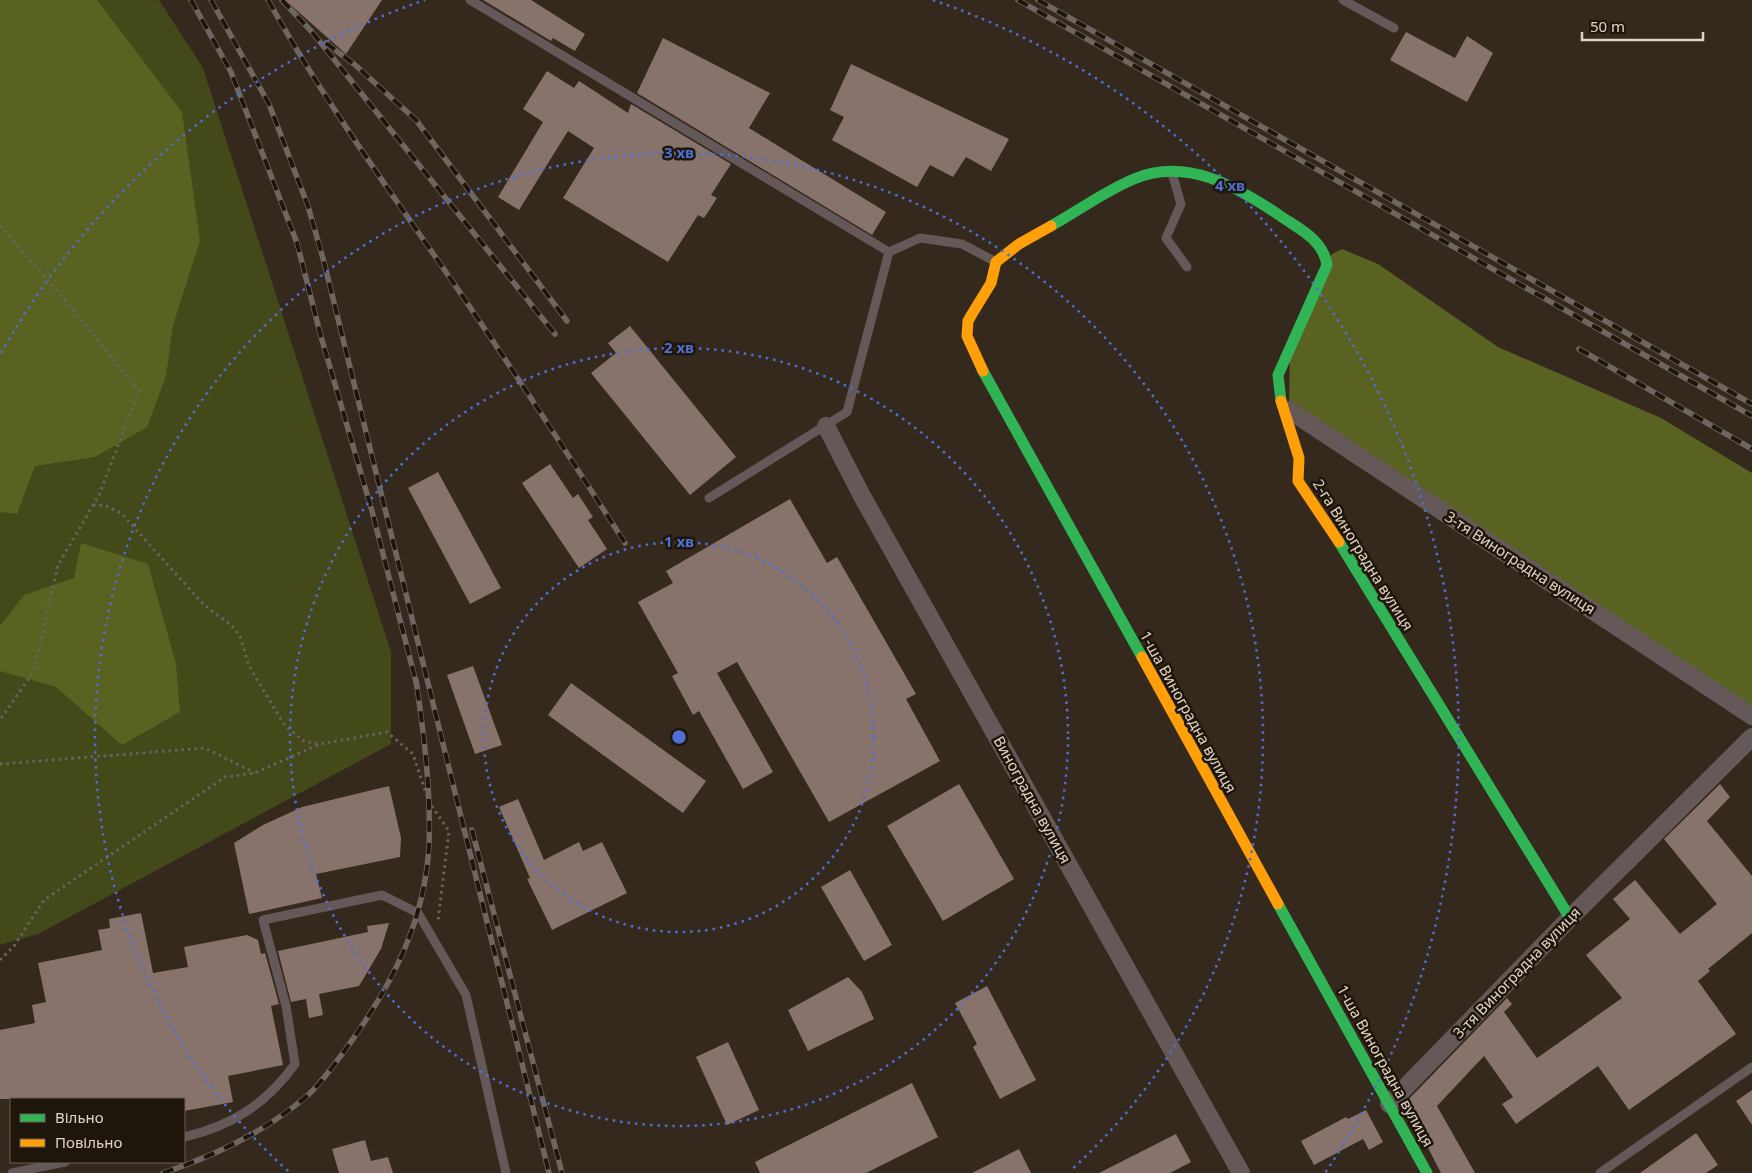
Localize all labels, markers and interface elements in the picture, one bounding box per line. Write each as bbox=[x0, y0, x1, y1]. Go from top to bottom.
scale bar bbox=[1582, 10, 1703, 42]
text: 50 m bbox=[1590, 16, 1625, 36]
text: 3 хв bbox=[664, 142, 694, 162]
text: 4 хв bbox=[1215, 175, 1245, 195]
text: 2 хв bbox=[664, 337, 694, 357]
street label: 2-га Виноградна вулиця bbox=[1309, 475, 1419, 634]
street label: 3-тя Виноградна вулиця bbox=[1441, 506, 1600, 618]
text: 1 хв bbox=[664, 531, 694, 551]
street label: 1-ша Виноградна вулиця bbox=[1136, 627, 1242, 796]
centre of rings bbox=[670, 728, 688, 746]
street label: Виноградна вулиця bbox=[989, 732, 1076, 867]
street label: 3-тя Виноградна вулиця bbox=[1448, 902, 1584, 1042]
street label: 1-ша Виноградна вулиця bbox=[1333, 981, 1439, 1150]
legend bbox=[10, 1098, 185, 1163]
text: Вільно bbox=[55, 1107, 104, 1127]
text: Повільно bbox=[55, 1132, 122, 1152]

